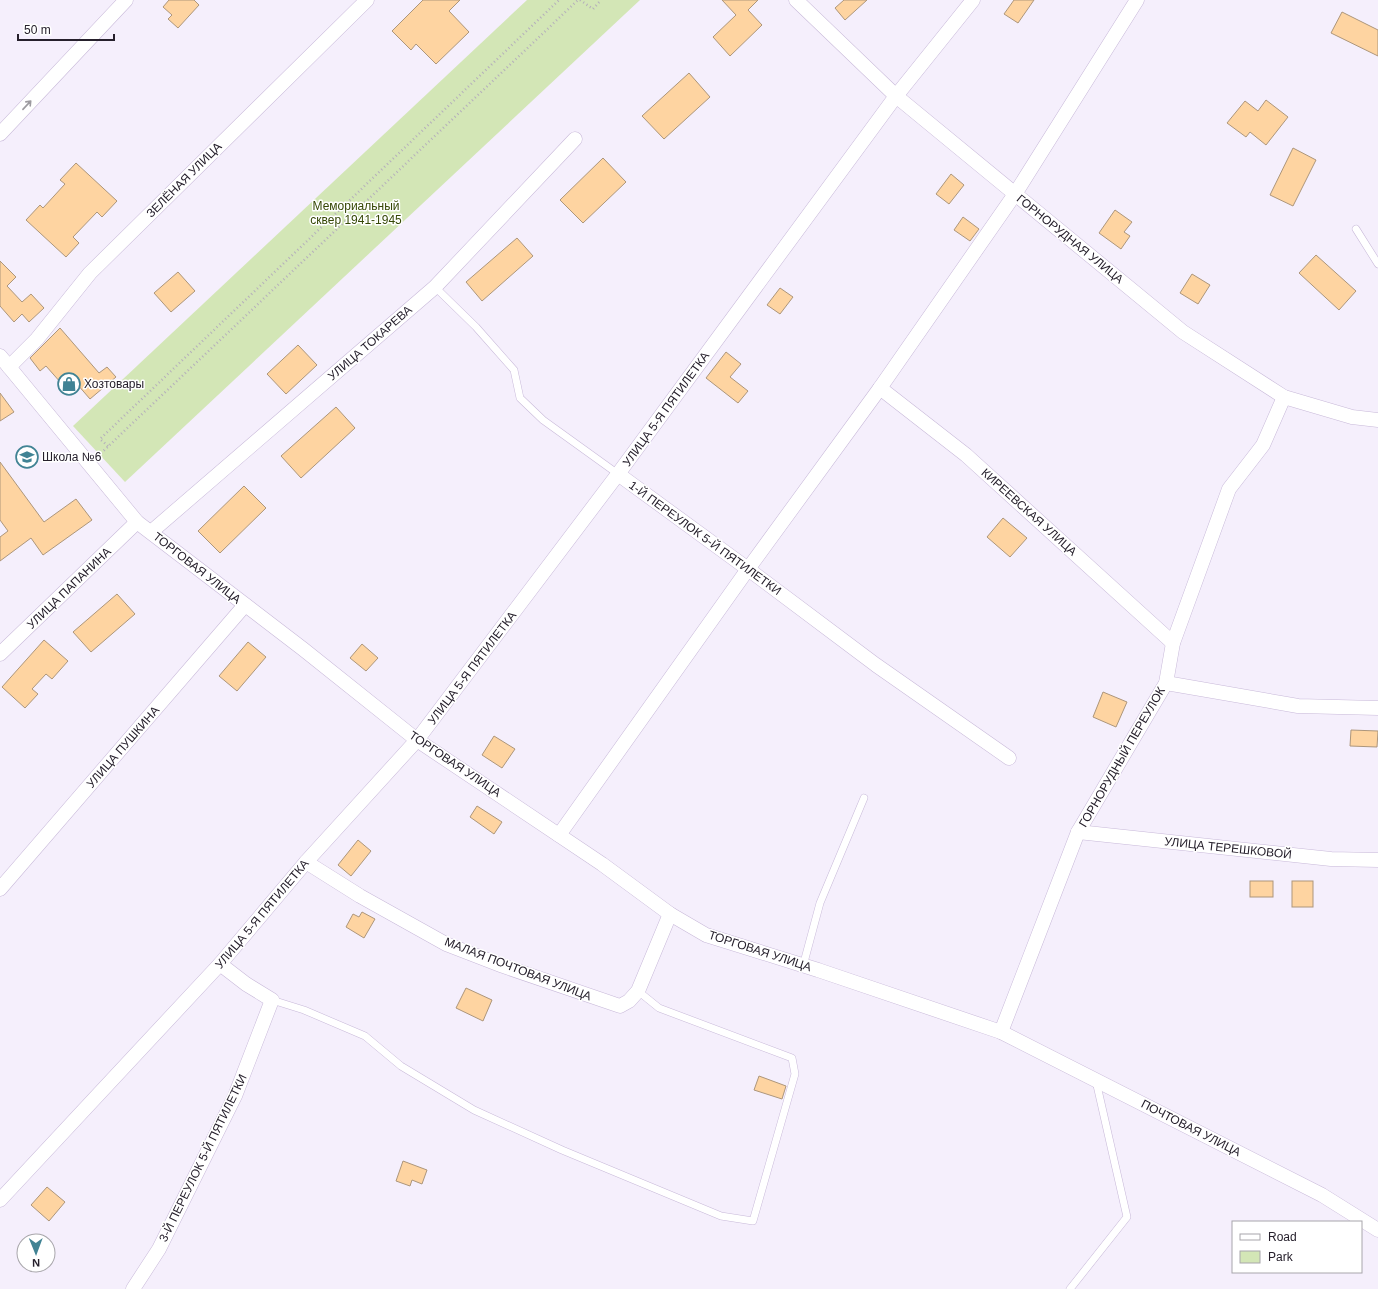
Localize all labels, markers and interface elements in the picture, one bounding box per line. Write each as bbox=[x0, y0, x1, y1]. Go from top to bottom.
scale bar bbox=[18, 16, 114, 42]
text: 50 m bbox=[24, 23, 51, 37]
one-way arrow bbox=[22, 101, 31, 111]
street label: ЗЕЛЁНАЯ УЛИЦА bbox=[144, 140, 224, 220]
street label: ГОРНОРУДНАЯ УЛИЦА bbox=[1014, 192, 1126, 286]
park label: Мемориальный сквер 1941-1945 bbox=[310, 199, 402, 227]
street label: УЛИЦА ТОКАРЕВА bbox=[325, 303, 415, 383]
street label: УЛИЦА 5-Я ПЯТИЛЕТКА bbox=[620, 349, 712, 469]
shop icon: Хозтовары bbox=[56, 371, 82, 397]
place label: Хозтовары bbox=[84, 377, 144, 391]
school or university icon: Школа №6 bbox=[14, 444, 40, 470]
place label: Школа №6 bbox=[42, 450, 102, 464]
street label: КИРЕЕВСКАЯ УЛИЦА bbox=[978, 465, 1080, 559]
street label: 1-Й ПЕРЕУЛОК 5-Й ПЯТИЛЕТКИ bbox=[626, 477, 784, 598]
street label: ТОРГОВАЯ УЛИЦА bbox=[150, 529, 244, 607]
street label: УЛИЦА ПАПАНИНА bbox=[24, 544, 114, 632]
street label: УЛИЦА 5-Я ПЯТИЛЕТКА bbox=[425, 609, 519, 727]
street label: ГОРНОРУДНЫЙ ПЕРЕУЛОК bbox=[1075, 684, 1168, 830]
street label: УЛИЦА ПУШКИНА bbox=[84, 703, 162, 791]
street label: ТОРГОВАЯ УЛИЦА bbox=[407, 728, 503, 800]
street label: УЛИЦА ТЕРЕШКОВОЙ bbox=[1164, 833, 1293, 862]
street label: УЛИЦА 5-Я ПЯТИЛЕТКА bbox=[212, 857, 312, 971]
street label: ТОРГОВАЯ УЛИЦА bbox=[707, 928, 813, 974]
street label: МАЛАЯ ПОЧТОВАЯ УЛИЦА bbox=[443, 934, 593, 1004]
street label: 3-Й ПЕРЕУЛОК 5-Й ПЯТИЛЕТКИ bbox=[155, 1071, 250, 1244]
street label: ПОЧТОВАЯ УЛИЦА bbox=[1139, 1097, 1243, 1159]
legend bbox=[1232, 1221, 1362, 1273]
text: Road bbox=[1268, 1230, 1297, 1244]
north arrow bbox=[16, 1233, 56, 1273]
text: Park bbox=[1268, 1250, 1294, 1264]
text: N bbox=[32, 1257, 40, 1269]

